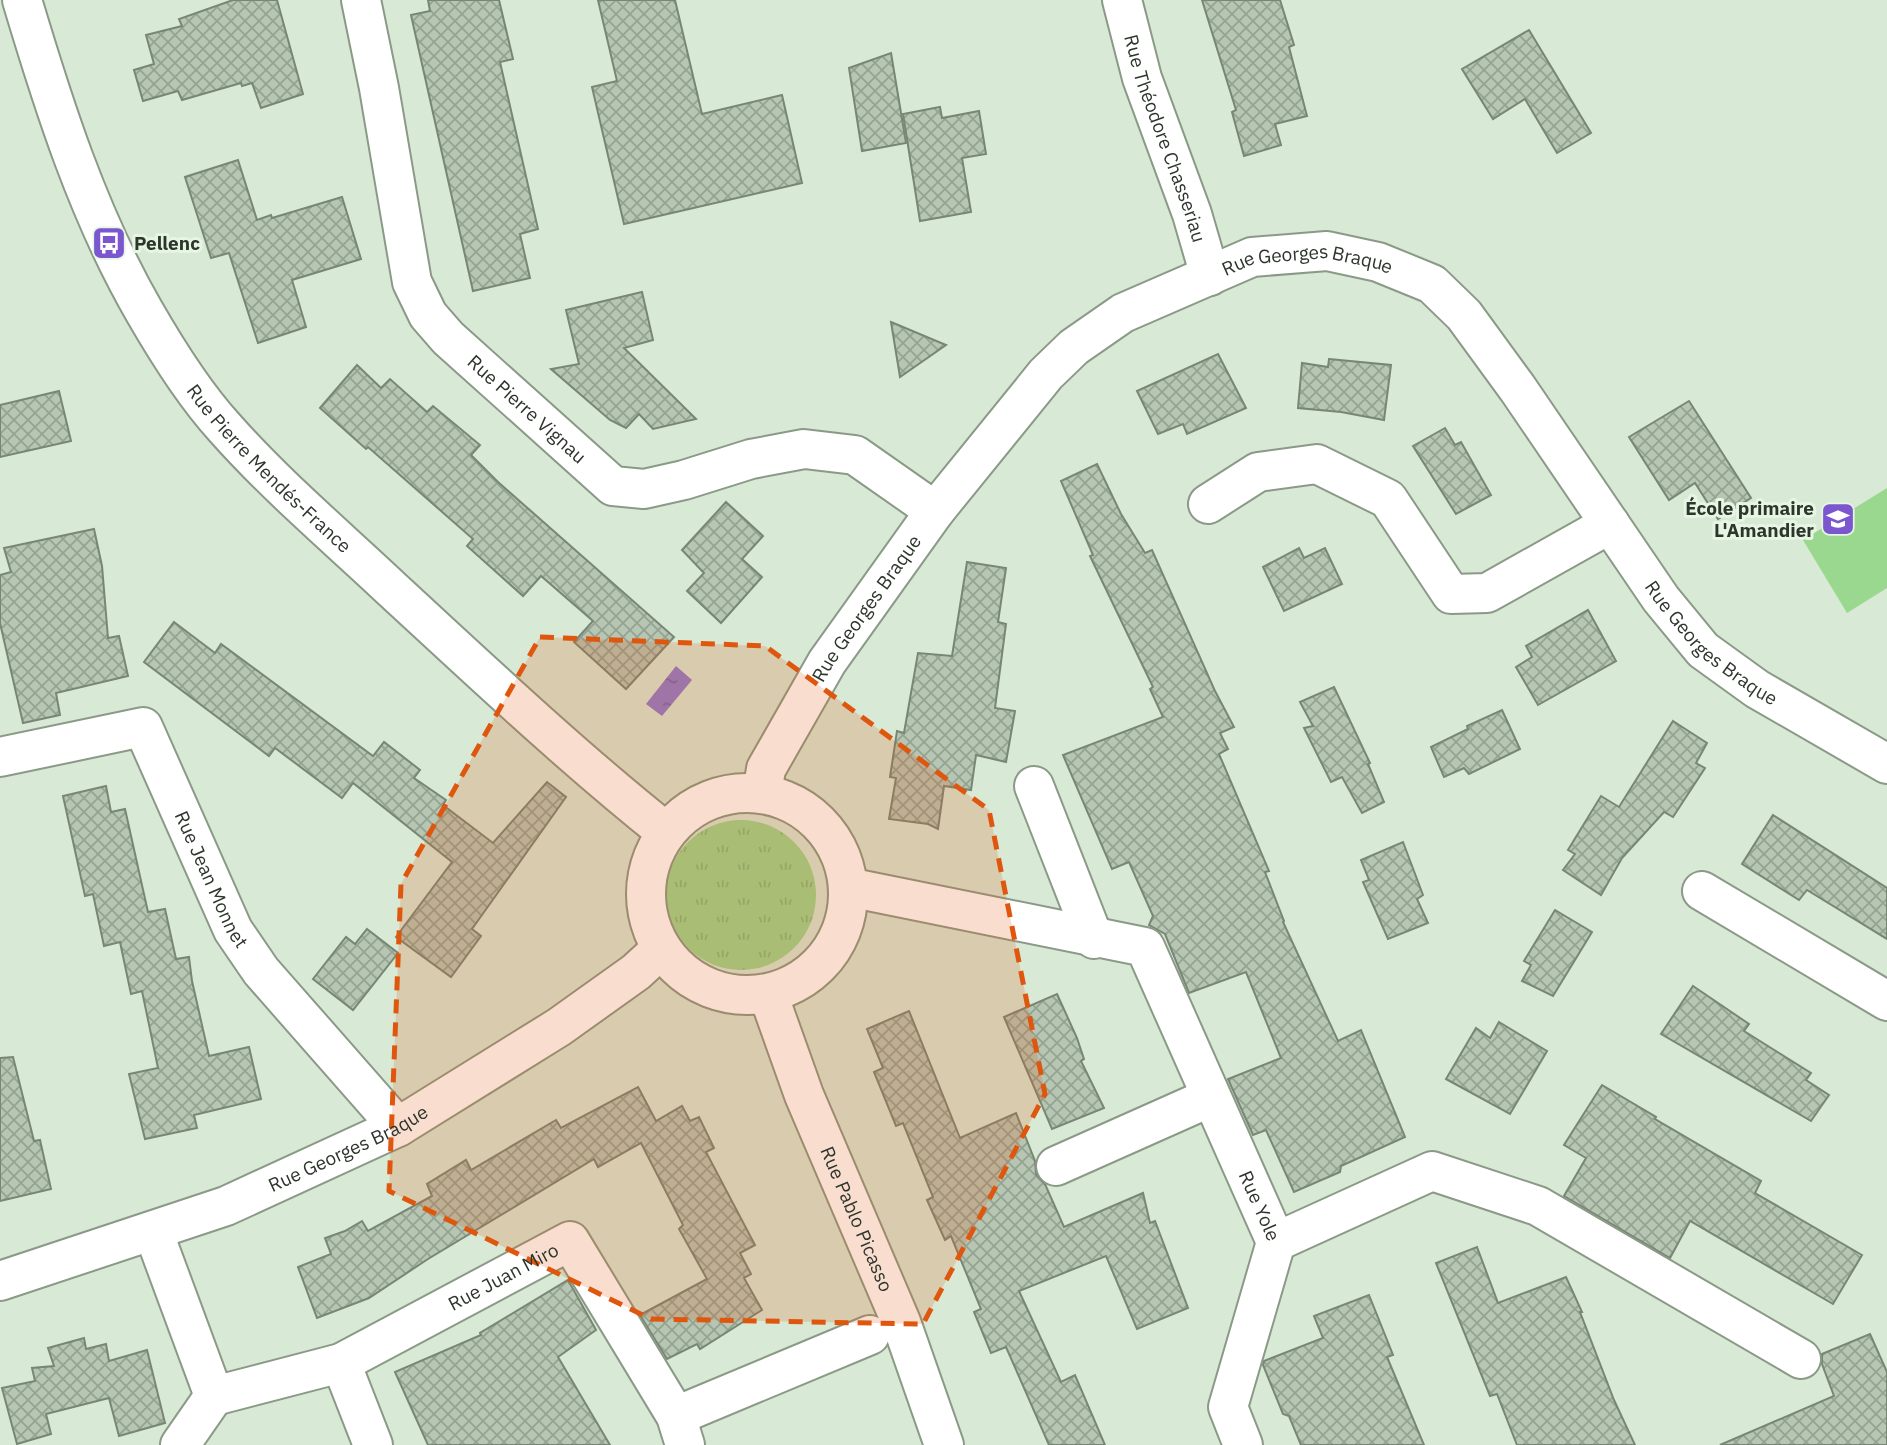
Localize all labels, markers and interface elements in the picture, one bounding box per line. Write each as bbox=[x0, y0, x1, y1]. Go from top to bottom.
street label: Rue Théodore Chasseriau bbox=[1119, 32, 1212, 245]
bus stop icon: Pellenc bbox=[90, 224, 128, 262]
place label: Pellenc bbox=[134, 231, 200, 255]
street label: Rue Georges Braque bbox=[1218, 239, 1397, 281]
street label: Rue Pierre Vignau bbox=[463, 349, 592, 468]
street label: Rue Pierre Mendés-France bbox=[182, 379, 356, 558]
place label: École primaire L'Amandier bbox=[1685, 496, 1814, 542]
school or university icon: École primaire L'Amandier bbox=[1819, 500, 1857, 538]
street label: Rue Georges Braque bbox=[806, 530, 926, 686]
street label: Rue Georges Braque bbox=[1640, 576, 1782, 710]
street label: Rue Jean Monnet bbox=[170, 807, 254, 952]
street label: Rue Georges Braque bbox=[264, 1099, 432, 1197]
street label: Rue Pablo Picasso bbox=[815, 1143, 899, 1295]
street label: Rue Yole bbox=[1234, 1167, 1286, 1245]
street label: Rue Juan Miro bbox=[444, 1237, 562, 1316]

